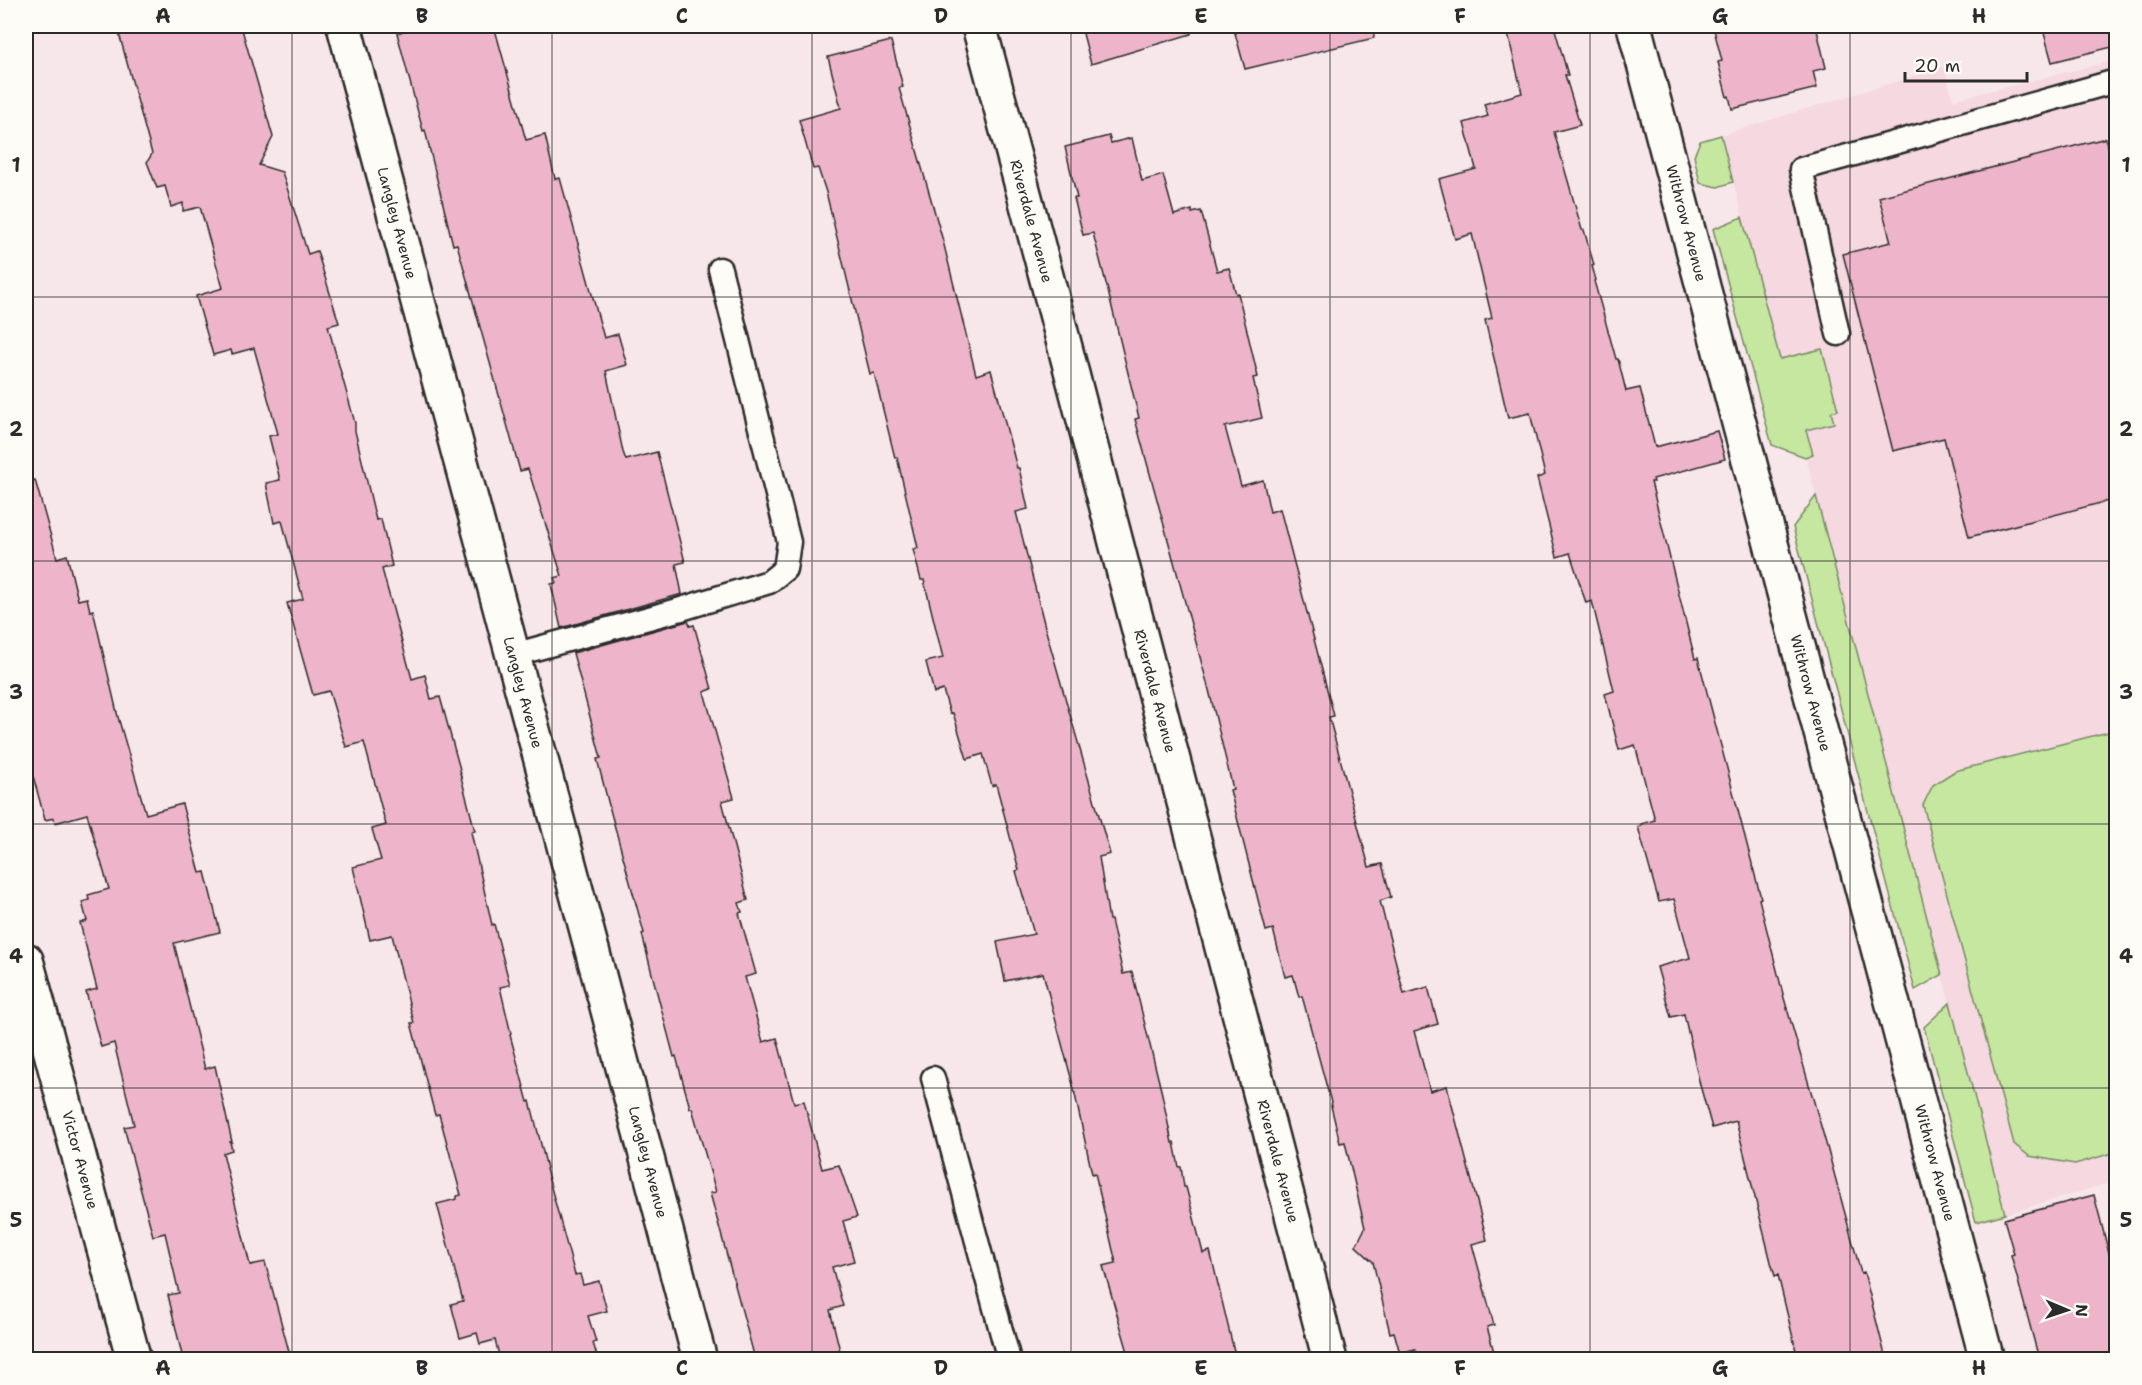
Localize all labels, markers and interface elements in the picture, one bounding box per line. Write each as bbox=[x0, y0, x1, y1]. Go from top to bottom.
text: A bbox=[155, 3, 171, 29]
text: B bbox=[416, 3, 428, 29]
text: C bbox=[676, 3, 688, 29]
text: D bbox=[934, 3, 948, 29]
text: E bbox=[1194, 3, 1208, 29]
text: F bbox=[1454, 3, 1466, 29]
text: G bbox=[1712, 3, 1728, 29]
text: H bbox=[1972, 3, 1986, 29]
scale bar bbox=[1905, 45, 2026, 83]
text: 20 m bbox=[1914, 54, 1960, 78]
text: 1 bbox=[11, 152, 21, 178]
text: 1 bbox=[2121, 152, 2131, 178]
street label: Riverdale Avenue bbox=[1005, 157, 1057, 285]
street label: Withrow Avenue bbox=[1661, 163, 1711, 284]
street label: Langley Avenue bbox=[372, 165, 421, 281]
text: 2 bbox=[9, 416, 23, 442]
text: 2 bbox=[2119, 416, 2133, 442]
street label: Riverdale Avenue bbox=[1129, 627, 1181, 755]
street label: Withrow Avenue bbox=[1785, 632, 1836, 754]
street label: Langley Avenue bbox=[498, 634, 547, 751]
text: 3 bbox=[9, 679, 23, 705]
text: 3 bbox=[2119, 679, 2133, 705]
text: 4 bbox=[9, 943, 23, 969]
text: 4 bbox=[2119, 943, 2133, 969]
street label: Riverdale Avenue bbox=[1252, 1097, 1304, 1225]
street label: Withrow Avenue bbox=[1910, 1102, 1960, 1224]
street label: Langley Avenue bbox=[624, 1104, 672, 1220]
street label: Victor Avenue bbox=[57, 1108, 103, 1211]
text: 5 bbox=[10, 1207, 22, 1233]
text: 5 bbox=[2120, 1207, 2132, 1233]
north arrow bbox=[2037, 1280, 2097, 1340]
text: N bbox=[2071, 1304, 2092, 1317]
text: A bbox=[155, 1355, 171, 1381]
text: B bbox=[416, 1355, 428, 1381]
text: C bbox=[676, 1355, 688, 1381]
text: D bbox=[934, 1355, 948, 1381]
text: E bbox=[1194, 1355, 1208, 1381]
text: F bbox=[1454, 1355, 1466, 1381]
text: G bbox=[1712, 1355, 1728, 1381]
text: H bbox=[1972, 1355, 1986, 1381]

